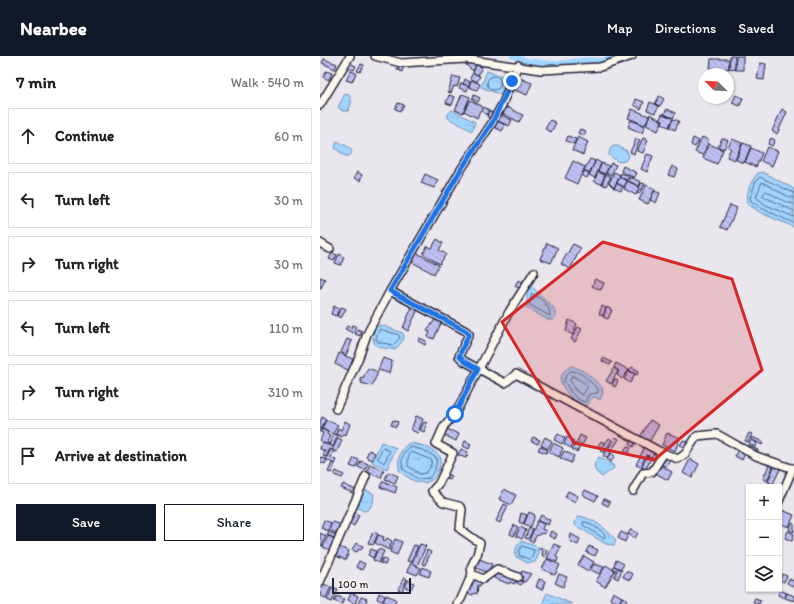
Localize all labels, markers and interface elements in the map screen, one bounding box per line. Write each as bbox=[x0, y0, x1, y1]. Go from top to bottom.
text: Nearbee bbox=[20, 17, 87, 40]
text: Map bbox=[607, 20, 633, 37]
text: Directions bbox=[655, 20, 716, 37]
text: Saved bbox=[738, 20, 774, 37]
north arrow bbox=[698, 68, 734, 104]
text: 7 min bbox=[16, 72, 56, 92]
route end bbox=[503, 72, 521, 90]
text: Walk · 540 m bbox=[231, 75, 304, 90]
icon: ahead bbox=[17, 125, 39, 147]
text: Continue bbox=[55, 127, 114, 145]
text: 60 m bbox=[274, 129, 303, 144]
icon: left bbox=[17, 189, 39, 211]
text: Turn left bbox=[55, 191, 110, 209]
text: 30 m bbox=[274, 193, 303, 208]
icon: right bbox=[17, 253, 39, 275]
text: Turn right bbox=[55, 255, 119, 273]
text: 30 m bbox=[274, 257, 303, 272]
icon: left bbox=[17, 317, 39, 339]
text: Turn left bbox=[55, 319, 110, 337]
text: 110 m bbox=[269, 321, 303, 336]
icon: right bbox=[17, 381, 39, 403]
text: Turn right bbox=[55, 383, 119, 401]
text: 310 m bbox=[268, 385, 303, 400]
route start bbox=[446, 405, 464, 423]
icon: arrive bbox=[17, 445, 39, 467]
text: Arrive at destination bbox=[55, 447, 187, 465]
map controls bbox=[746, 484, 782, 592]
button: + bbox=[746, 484, 782, 520]
button: Save bbox=[16, 504, 156, 541]
button: Share bbox=[164, 504, 304, 541]
button: − bbox=[746, 520, 782, 556]
button: layers bbox=[746, 556, 782, 592]
scale bar bbox=[332, 576, 411, 595]
text: 100 m bbox=[338, 578, 368, 591]

